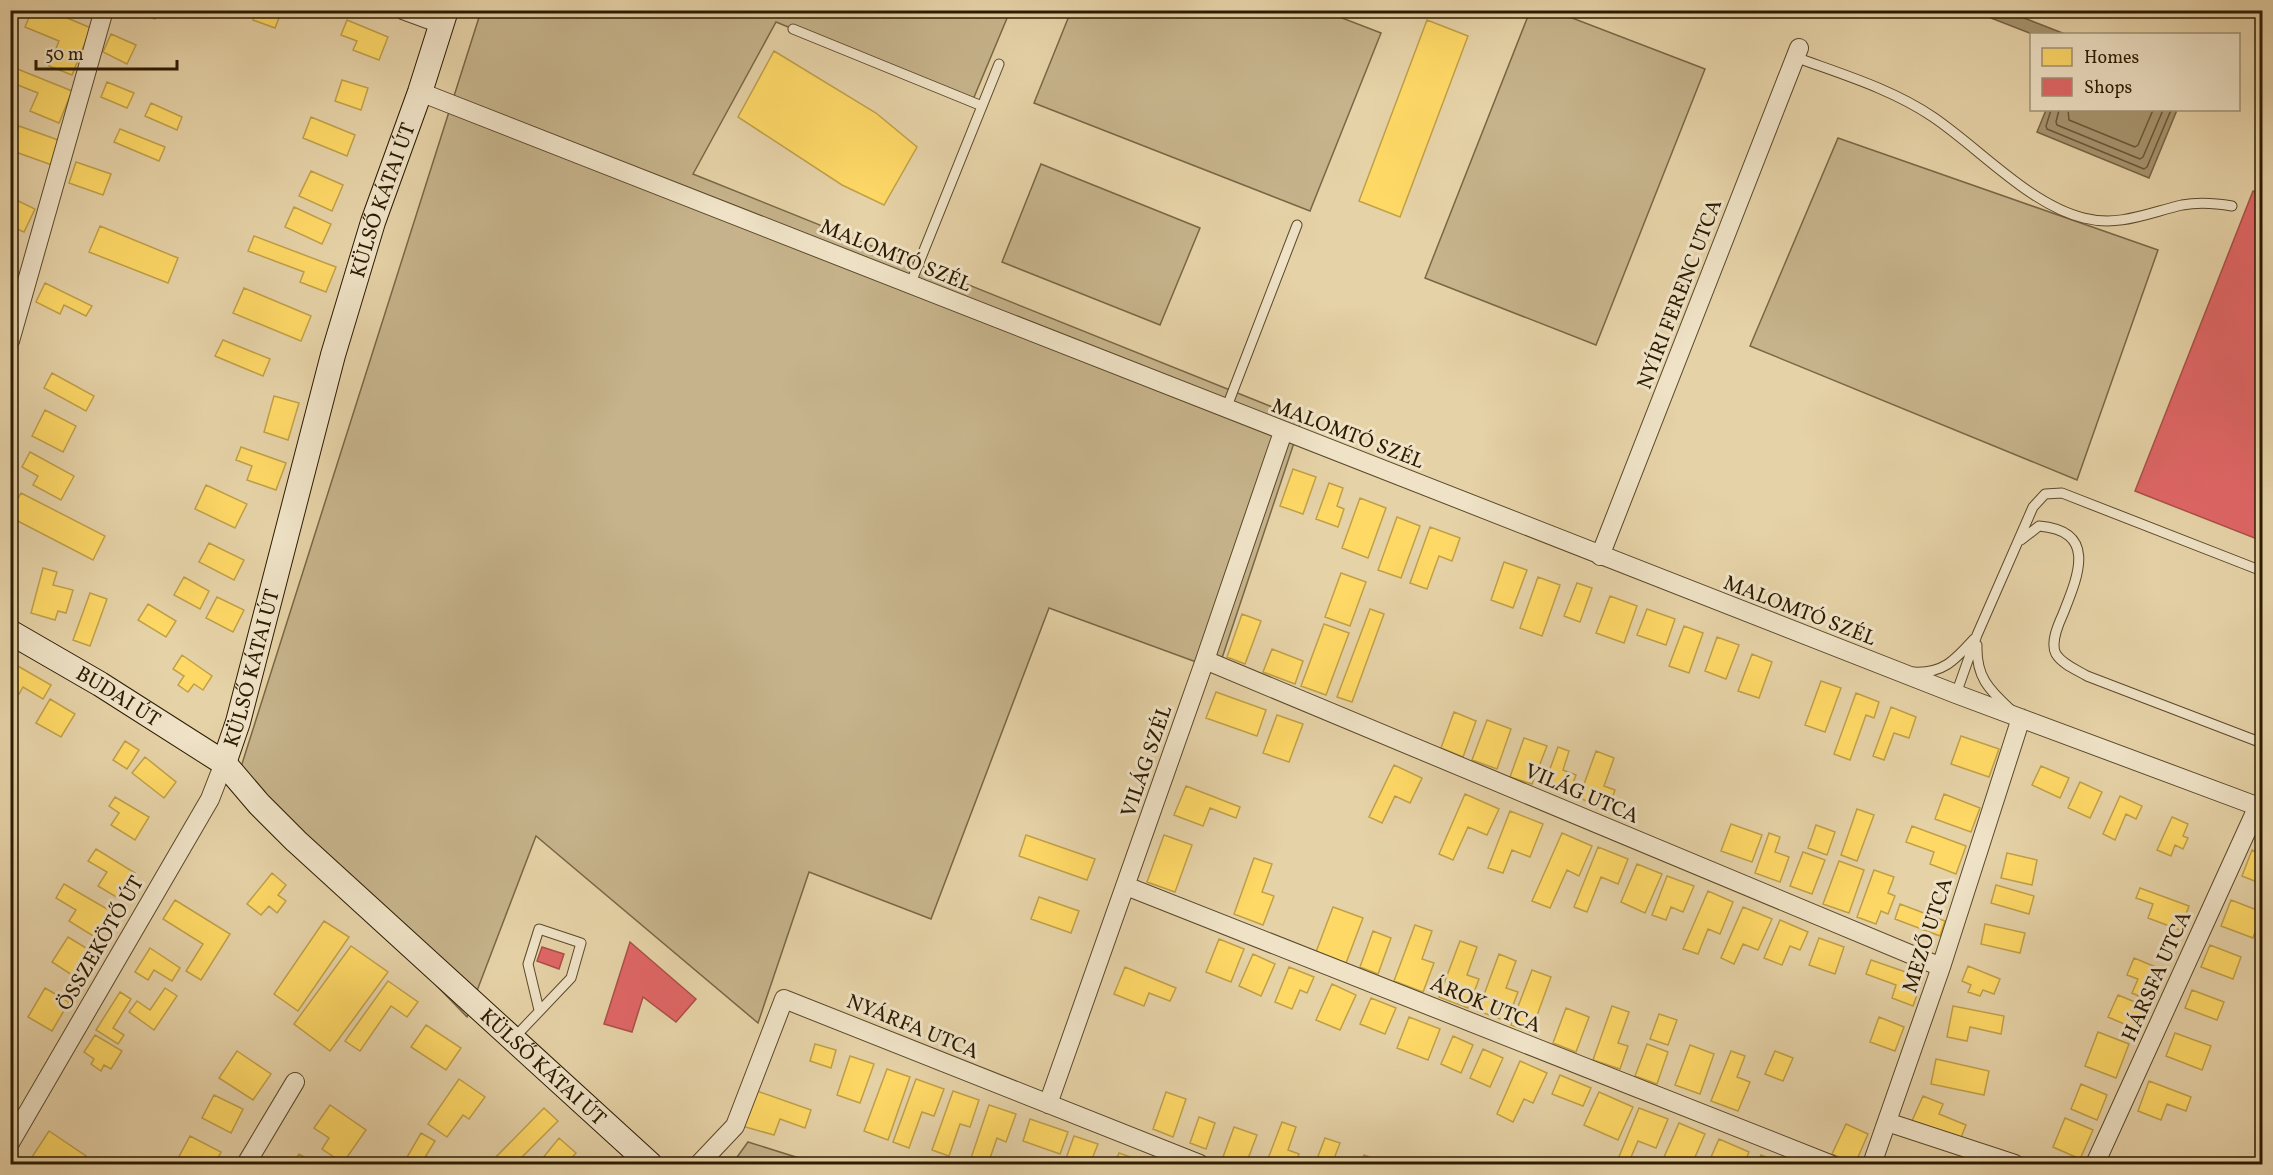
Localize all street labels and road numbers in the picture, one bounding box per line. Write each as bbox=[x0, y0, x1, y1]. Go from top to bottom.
street label: KÜLSŐ KÁTAI ÚT bbox=[344, 119, 424, 282]
street label: NYÍRI FERENC UTCA bbox=[1631, 195, 1730, 394]
street label: MALOMTÓ SZÉL bbox=[815, 213, 976, 300]
street label: MALOMTÓ SZÉL bbox=[1267, 392, 1428, 477]
street label: MALOMTÓ SZÉL bbox=[1719, 569, 1880, 654]
street label: KÜLSŐ KÁTAI ÚT bbox=[218, 586, 288, 751]
street label: BUDAI ÚT bbox=[70, 660, 166, 735]
street label: VILÁG SZÉL bbox=[1115, 701, 1180, 821]
street label: VILÁG UTCA bbox=[1520, 757, 1643, 832]
street label: ÖSSZEKÖTŐ ÚT bbox=[51, 871, 152, 1017]
street label: MEZŐ UTCA bbox=[1896, 874, 1961, 997]
street label: HÁRSFA UTCA bbox=[2116, 906, 2199, 1047]
street label: ÁROK UTCA bbox=[1426, 970, 1545, 1041]
street label: NYÁRFA UTCA bbox=[842, 988, 983, 1067]
street label: KÜLSŐ KÁTAI ÚT bbox=[473, 1002, 612, 1133]

